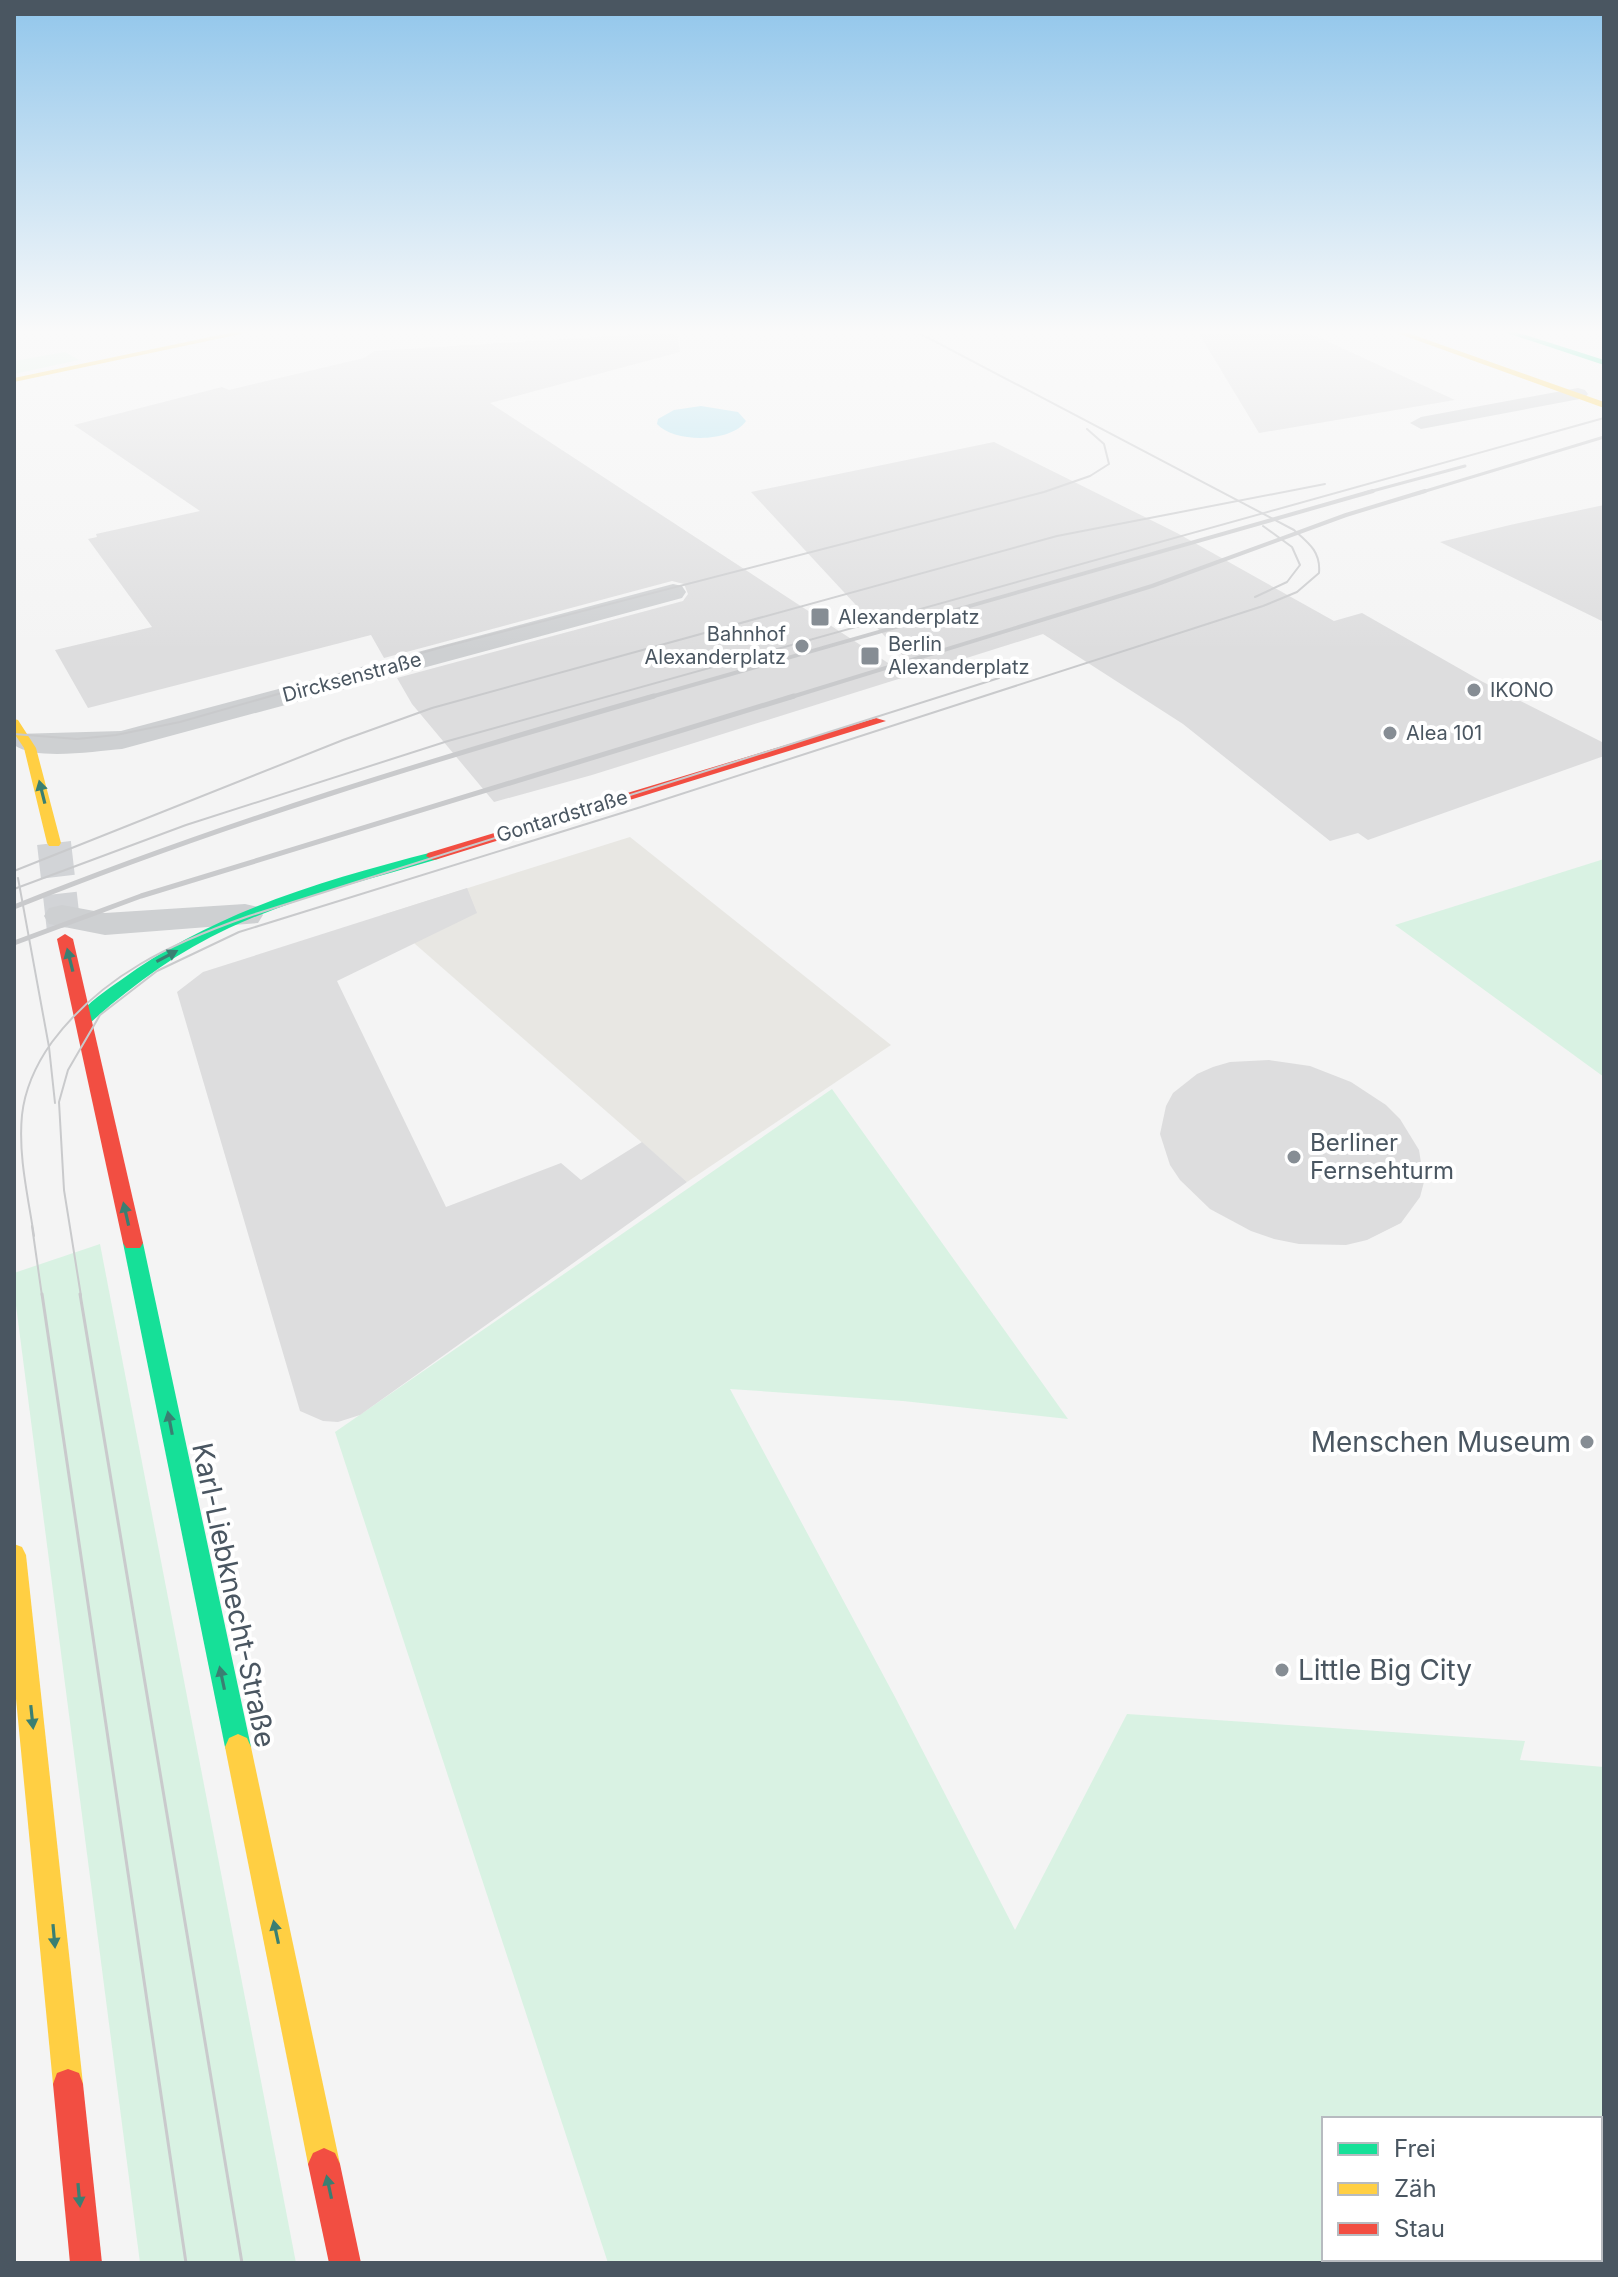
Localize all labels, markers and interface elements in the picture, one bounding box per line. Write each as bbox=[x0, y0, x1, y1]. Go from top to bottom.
place label: Alexanderplatz bbox=[838, 605, 979, 629]
marker: Alexanderplatz bbox=[809, 606, 831, 628]
place label: Bahnhof Alexanderplatz bbox=[645, 622, 787, 669]
place label: Berlin Alexanderplatz bbox=[888, 632, 1029, 679]
marker: Bahnhof Alexanderplatz bbox=[793, 637, 811, 655]
marker: Berlin Alexanderplatz bbox=[859, 645, 881, 667]
street label: Dircksenstraße bbox=[280, 647, 424, 707]
place label: IKONO bbox=[1490, 678, 1554, 702]
marker: IKONO bbox=[1465, 681, 1483, 699]
place label: Alea 101 bbox=[1406, 721, 1482, 745]
marker: Alea 101 bbox=[1381, 724, 1399, 742]
one-way arrow bbox=[35, 779, 48, 804]
street label: Gontardstraße bbox=[494, 785, 630, 847]
one-way arrow bbox=[63, 947, 75, 972]
one-way arrow bbox=[156, 949, 178, 963]
place label: Berliner Fernsehturm bbox=[1310, 1128, 1454, 1185]
marker: Berliner Fernsehturm bbox=[1285, 1148, 1303, 1166]
one-way arrow bbox=[119, 1201, 132, 1226]
one-way arrow bbox=[163, 1410, 175, 1435]
place label: Menschen Museum bbox=[1311, 1425, 1571, 1459]
marker: Menschen Museum bbox=[1578, 1433, 1596, 1451]
street label: Karl-Liebknecht-Straße bbox=[185, 1440, 283, 1750]
place label: Little Big City bbox=[1298, 1653, 1472, 1687]
marker: Little Big City bbox=[1273, 1661, 1291, 1679]
one-way arrow bbox=[215, 1665, 228, 1690]
one-way arrow bbox=[25, 1704, 38, 1729]
one-way arrow bbox=[269, 1920, 282, 1945]
one-way arrow bbox=[48, 1924, 61, 1949]
legend bbox=[1322, 2117, 1602, 2261]
text: Frei bbox=[1394, 2134, 1436, 2163]
one-way arrow bbox=[322, 2174, 335, 2199]
text: Zäh bbox=[1394, 2174, 1437, 2203]
one-way arrow bbox=[73, 2183, 86, 2208]
text: Stau bbox=[1394, 2214, 1445, 2243]

